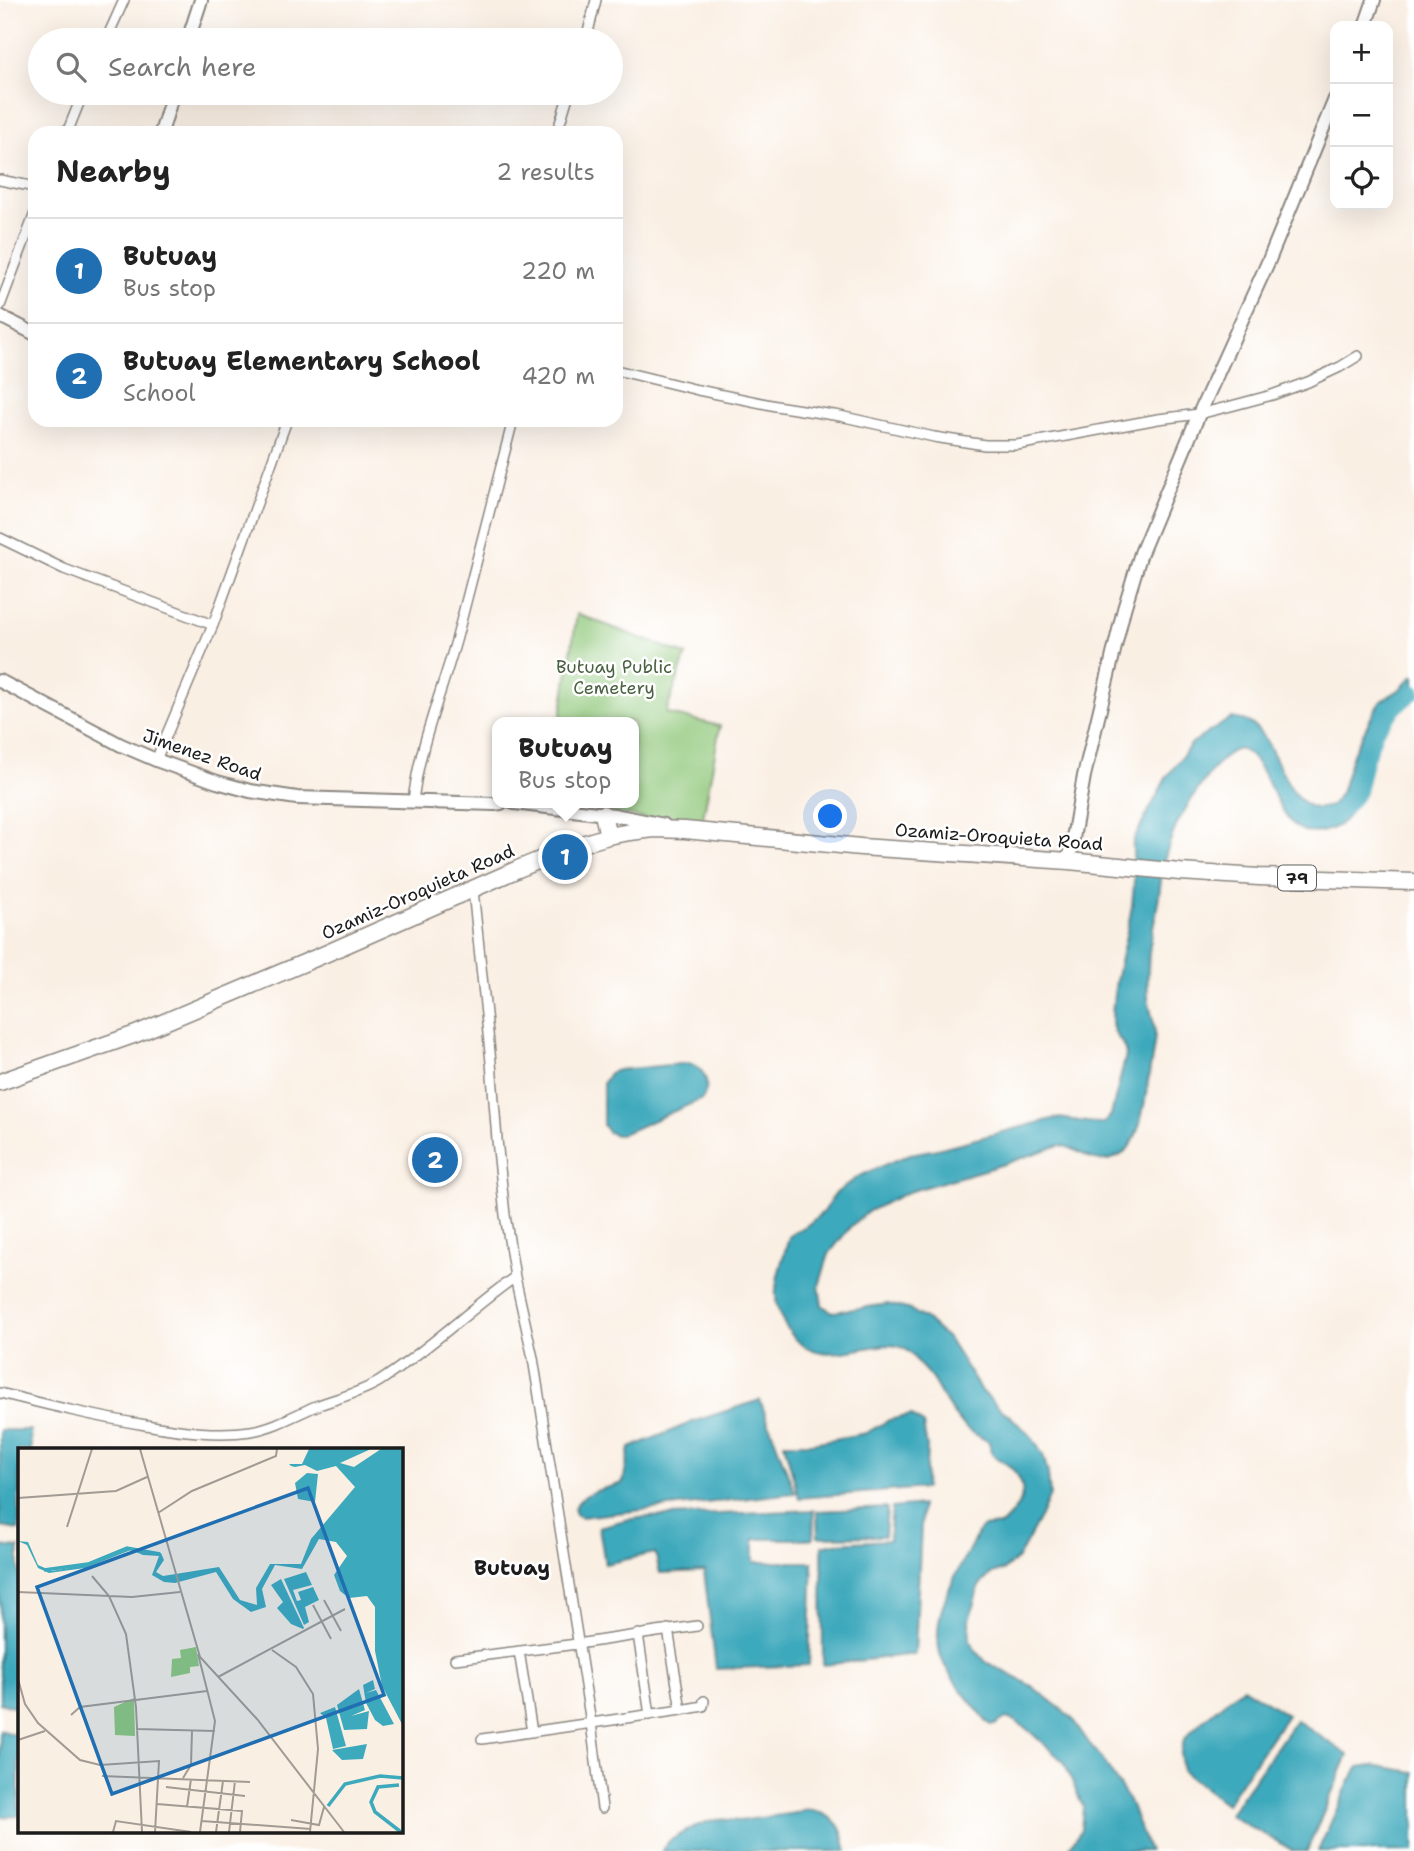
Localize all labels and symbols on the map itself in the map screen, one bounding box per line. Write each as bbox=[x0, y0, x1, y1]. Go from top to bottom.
park label: Butuay Public Cemetery bbox=[556, 655, 672, 700]
street label: Jimenez Road bbox=[139, 723, 265, 787]
your location bbox=[813, 799, 847, 833]
street label: Ozamiz-Oroquieta Road bbox=[894, 818, 1104, 856]
pin: 1 bbox=[542, 831, 588, 883]
street label: Ozamiz-Oroquieta Road bbox=[318, 839, 518, 945]
road number: 79 bbox=[1278, 866, 1316, 890]
pin: 2 bbox=[412, 1134, 458, 1186]
inset map bbox=[18, 1448, 402, 1834]
district label: Butuay bbox=[474, 1554, 550, 1582]

